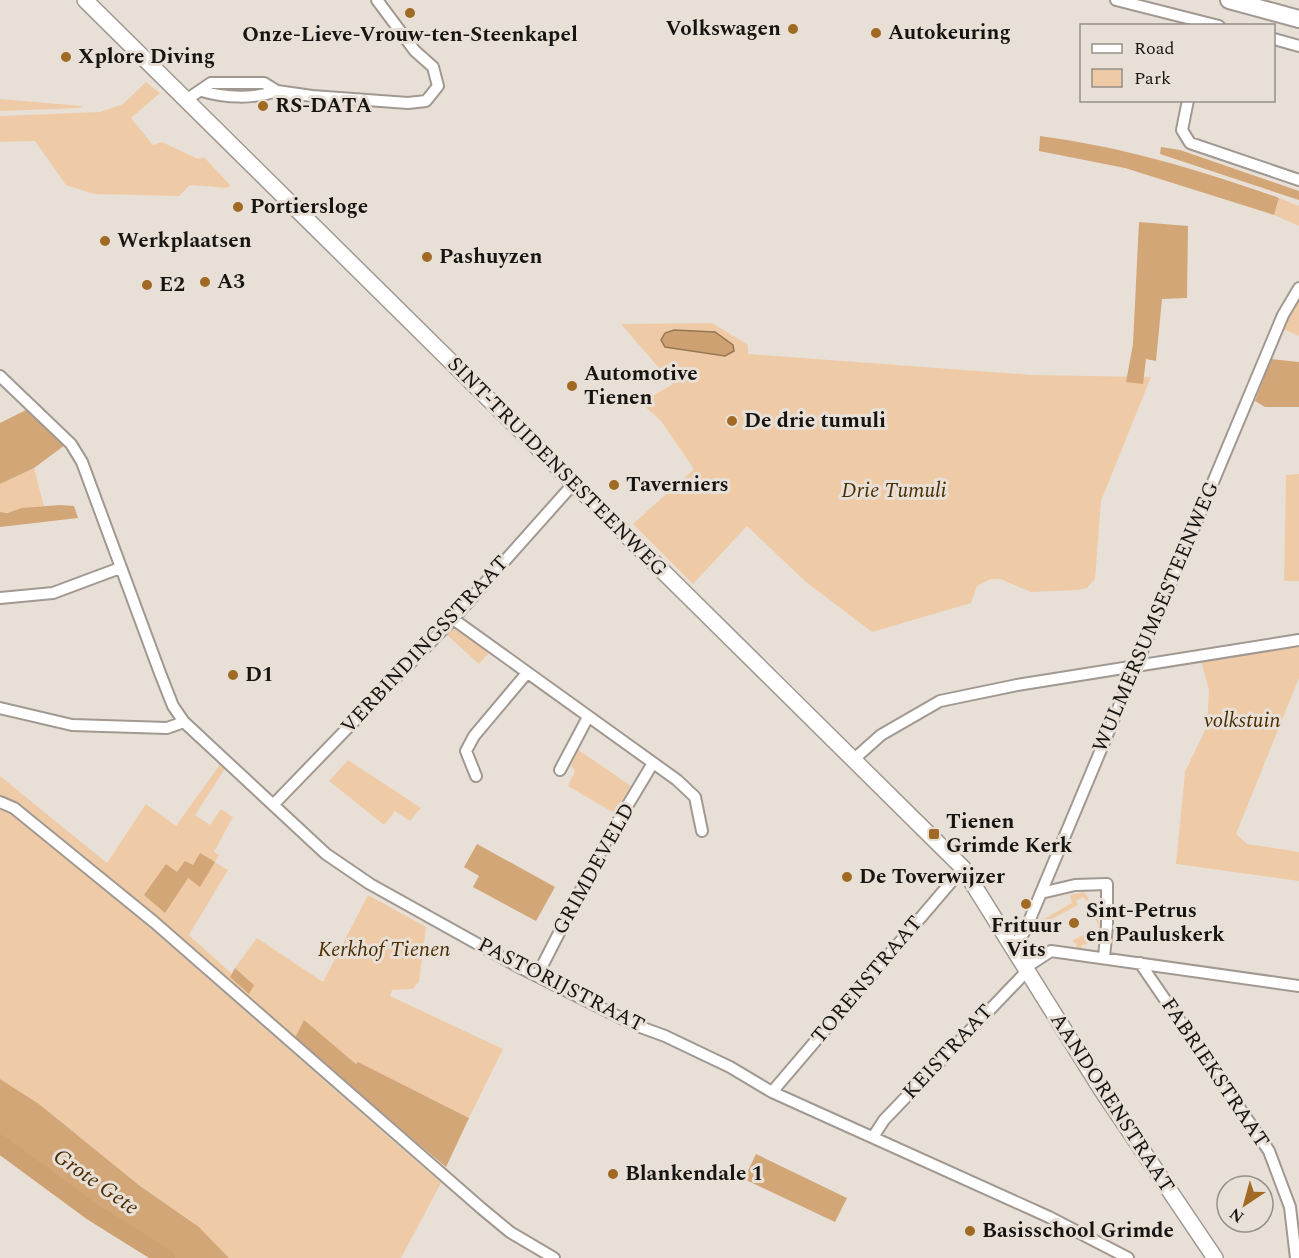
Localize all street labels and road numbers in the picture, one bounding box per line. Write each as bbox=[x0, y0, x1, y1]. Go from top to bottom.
street label: SINT-TRUIDENSESTEENWEG bbox=[439, 349, 675, 585]
street label: WULMERSUMSESTEENWEG bbox=[1084, 477, 1228, 757]
street label: VERBINDINGSSTRAAT bbox=[333, 549, 517, 741]
street label: GRIMDEVELD bbox=[544, 797, 644, 941]
street label: TORENSTRAAT bbox=[804, 909, 930, 1051]
street label: PASTORIJSTRAAT bbox=[472, 929, 650, 1041]
street label: FABRIEKSTRAAT bbox=[1153, 992, 1277, 1154]
street label: KEISTRAAT bbox=[895, 997, 1001, 1107]
street label: AANDORENSTRAAT bbox=[1042, 1007, 1182, 1199]

